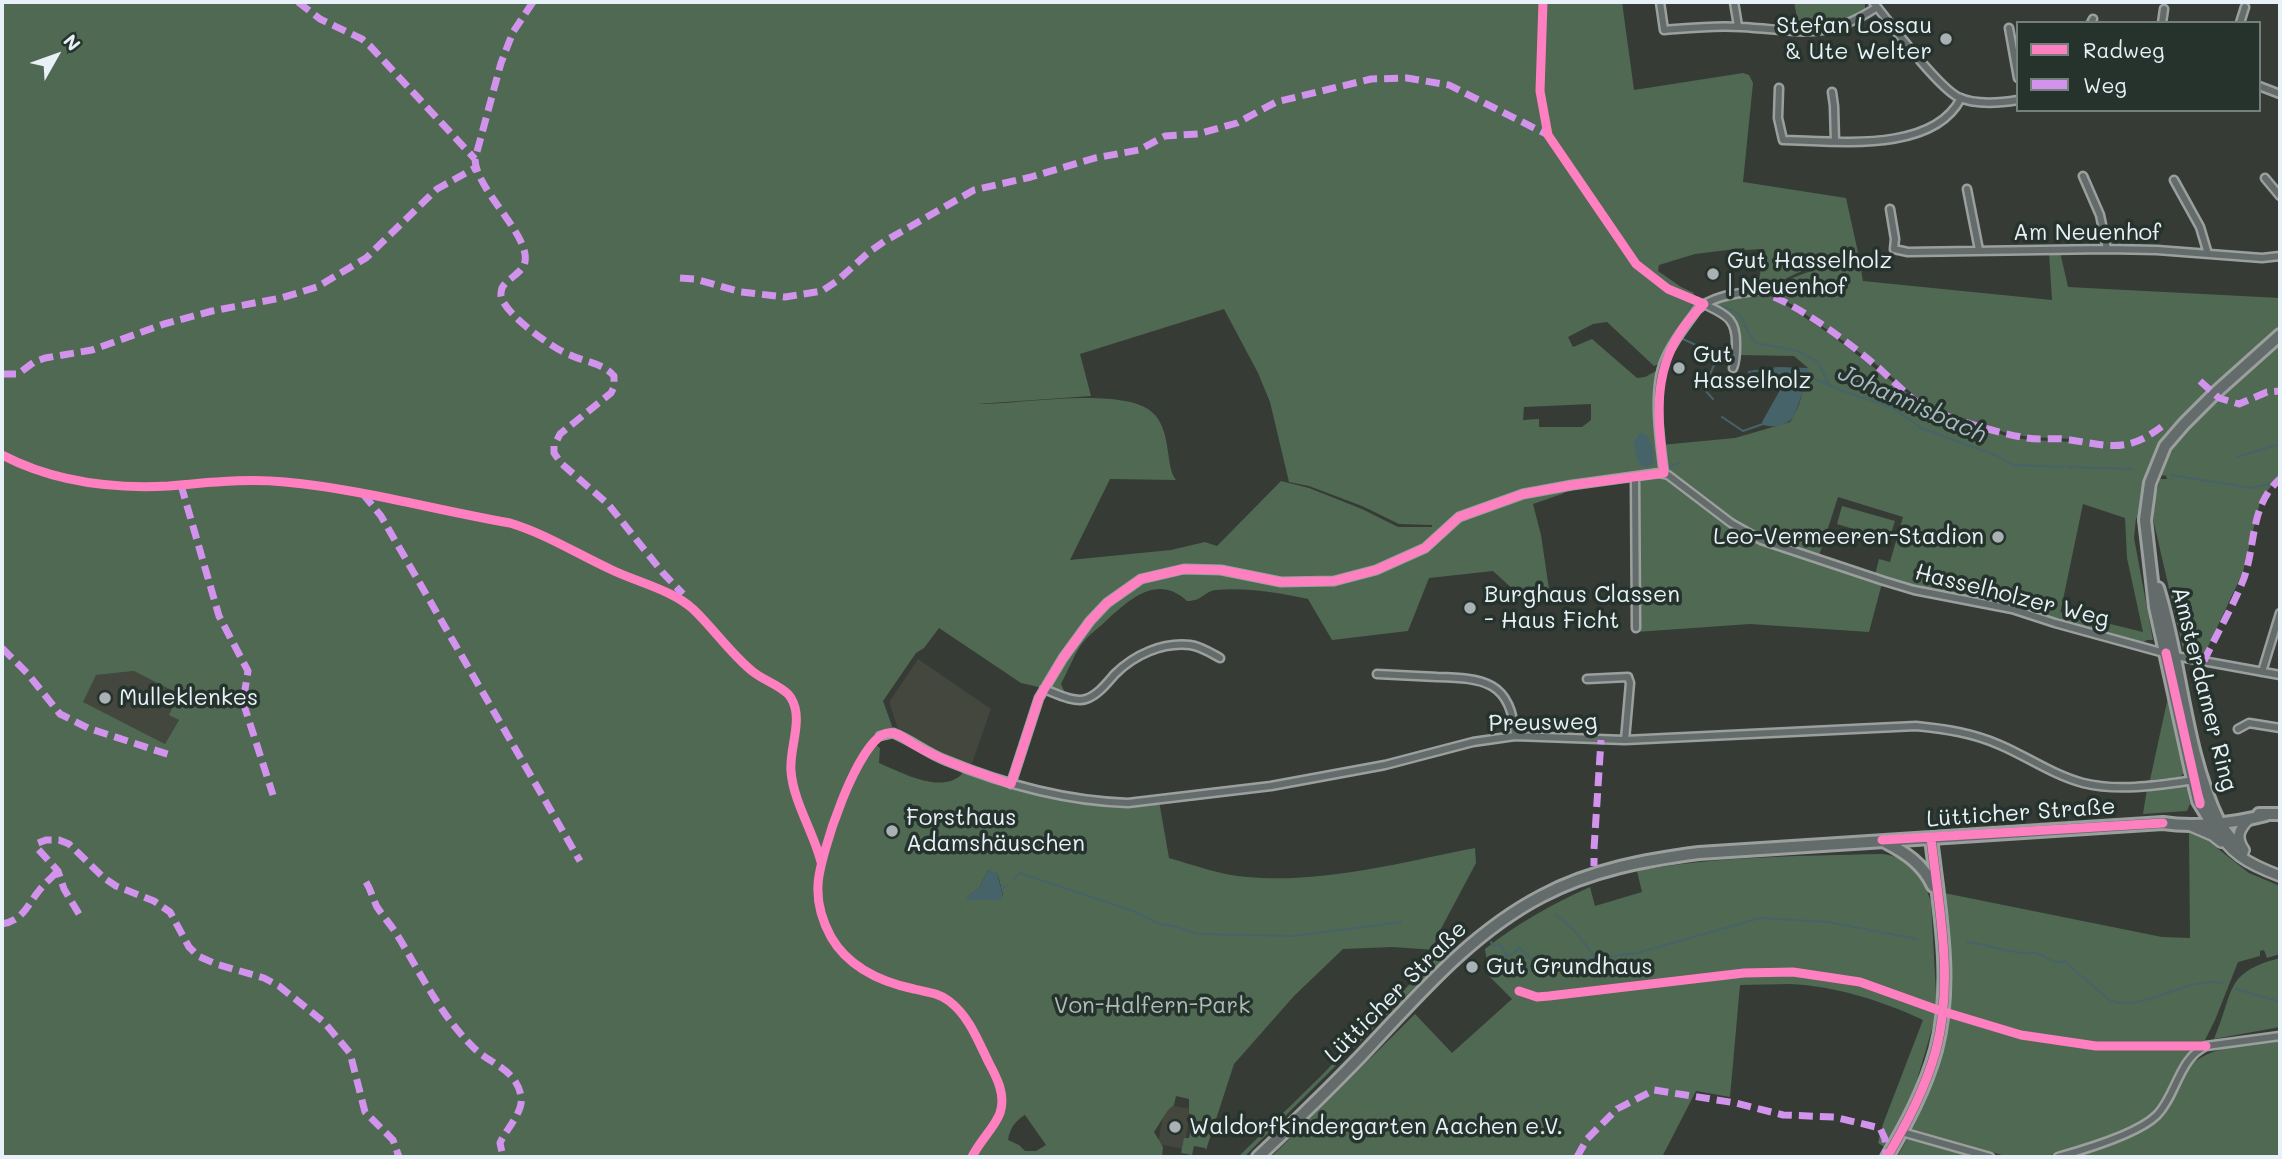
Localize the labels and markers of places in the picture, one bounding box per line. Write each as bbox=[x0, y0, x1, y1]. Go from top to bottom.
place label: Stefan Lossau & Ute Welter bbox=[1776, 12, 1932, 66]
marker: Stefan Lossau & Ute Welter bbox=[1938, 31, 1954, 47]
place label: Gut Hasselholz | Neuenhof bbox=[1727, 247, 1892, 301]
marker: Gut Hasselholz | Neuenhof bbox=[1705, 266, 1721, 282]
place label: Gut Hasselholz bbox=[1693, 341, 1811, 395]
marker: Gut Hasselholz bbox=[1671, 360, 1687, 376]
place label: Leo-Vermeeren-Stadion bbox=[1713, 523, 1984, 551]
marker: Leo-Vermeeren-Stadion bbox=[1990, 529, 2006, 545]
place label: Burghaus Classen - Haus Ficht bbox=[1484, 581, 1680, 635]
marker: Burghaus Classen - Haus Ficht bbox=[1462, 600, 1478, 616]
place label: Mulleklenkes bbox=[119, 684, 258, 712]
marker: Mulleklenkes bbox=[97, 690, 113, 706]
place label: Forsthaus Adamshäuschen bbox=[906, 804, 1085, 858]
marker: Forsthaus Adamshäuschen bbox=[884, 823, 900, 839]
place label: Gut Grundhaus bbox=[1486, 953, 1653, 981]
marker: Gut Grundhaus bbox=[1464, 959, 1480, 975]
place label: Waldorfkindergarten Aachen e.V. bbox=[1189, 1113, 1563, 1141]
marker: Waldorfkindergarten Aachen e.V. bbox=[1167, 1119, 1183, 1135]

